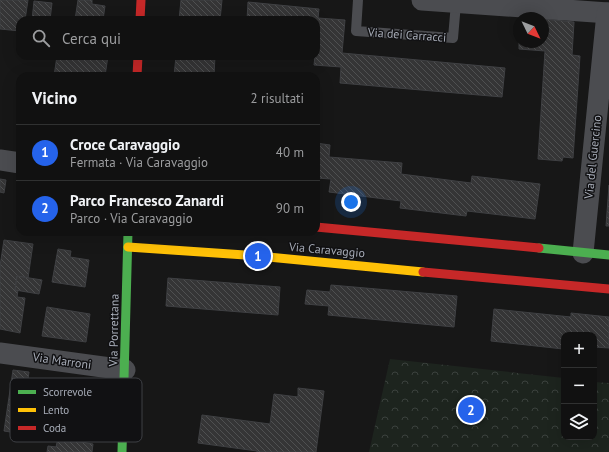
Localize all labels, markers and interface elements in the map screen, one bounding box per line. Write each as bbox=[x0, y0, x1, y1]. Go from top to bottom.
north arrow bbox=[513, 12, 549, 48]
search box bbox=[16, 16, 320, 60]
street label: Via dei Carracci bbox=[366, 24, 447, 45]
icon: search bbox=[30, 27, 52, 49]
text: Cerca qui bbox=[62, 29, 121, 48]
text: Vicino bbox=[32, 87, 77, 109]
text: 2 risultati bbox=[251, 90, 304, 107]
street label: Via del Guercino bbox=[581, 114, 604, 201]
text: Croce Caravaggio bbox=[70, 135, 180, 154]
text: 1 bbox=[41, 144, 49, 161]
text: 40 m bbox=[276, 144, 304, 161]
text: Fermata · Via Caravaggio bbox=[70, 154, 208, 171]
text: Parco Francesco Zanardi bbox=[70, 191, 224, 210]
your location bbox=[341, 192, 361, 212]
text: 2 bbox=[41, 200, 49, 217]
text: 90 m bbox=[276, 200, 304, 217]
text: Parco · Via Caravaggio bbox=[70, 210, 193, 227]
street label: Via Caravaggio bbox=[287, 239, 366, 260]
pin: 1 bbox=[245, 241, 271, 271]
street label: Via Porrettana bbox=[105, 293, 122, 367]
map controls bbox=[561, 332, 597, 440]
button: + bbox=[561, 332, 597, 368]
street label: Via Marroni bbox=[31, 349, 92, 372]
button: − bbox=[561, 368, 597, 404]
legend bbox=[10, 378, 142, 442]
text: Scorrevole bbox=[43, 385, 93, 399]
pin: 2 bbox=[458, 395, 484, 425]
text: Lento bbox=[43, 403, 69, 417]
button: layers bbox=[561, 404, 597, 440]
text: Coda bbox=[43, 421, 66, 435]

